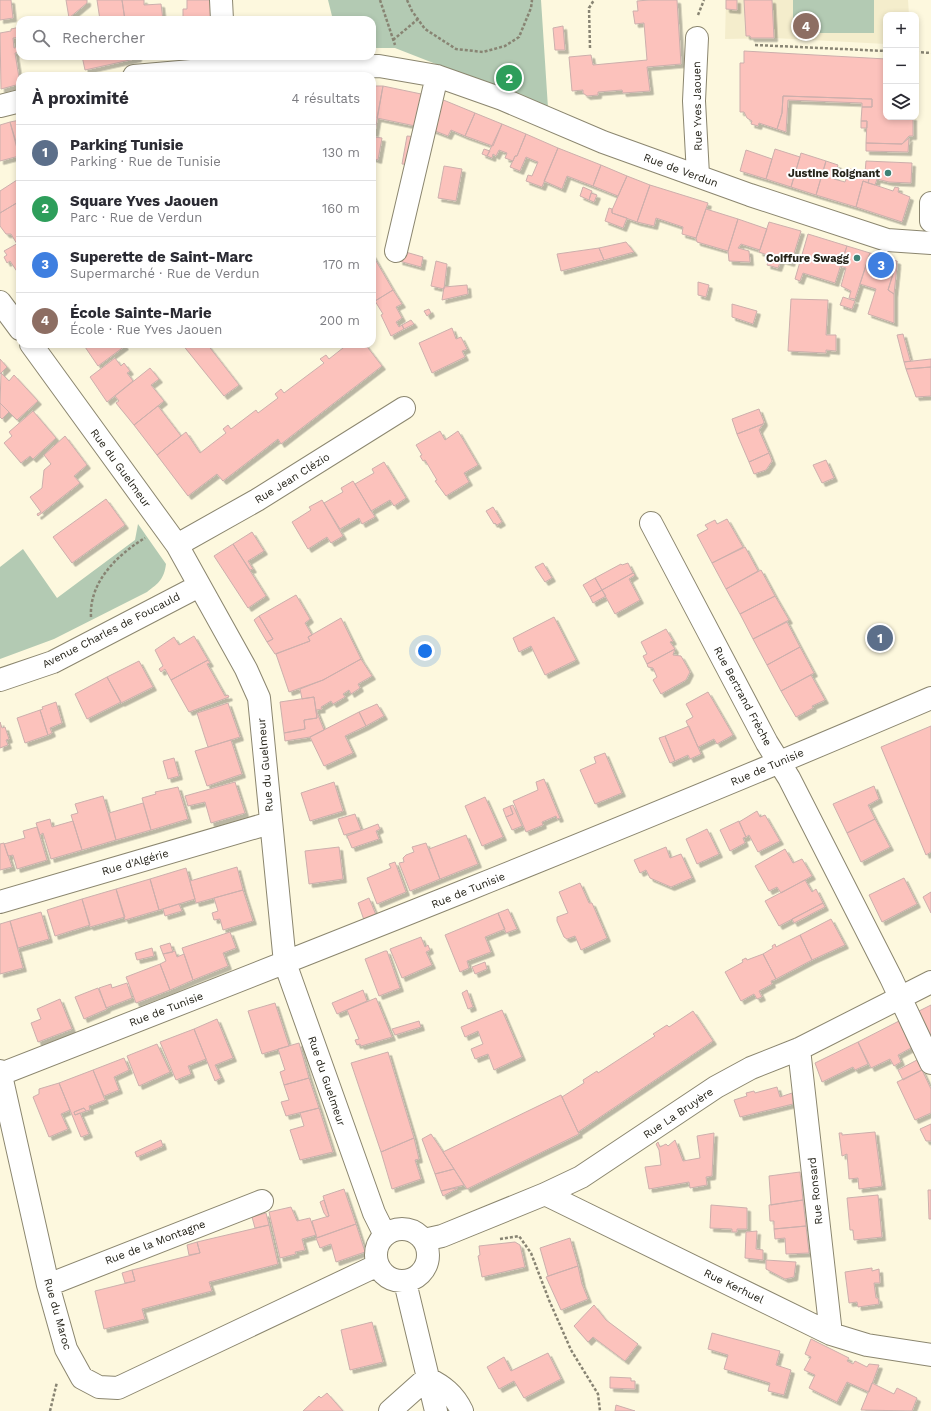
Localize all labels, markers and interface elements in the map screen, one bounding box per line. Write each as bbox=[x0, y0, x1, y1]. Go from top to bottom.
pin: 4 bbox=[793, 11, 819, 41]
map controls bbox=[883, 12, 919, 120]
button: + bbox=[883, 12, 919, 48]
search box bbox=[16, 16, 376, 60]
icon: search bbox=[30, 27, 52, 49]
text: Rechercher bbox=[62, 29, 145, 47]
button: − bbox=[883, 48, 919, 84]
street label: Rue Yves Jaouen bbox=[690, 61, 705, 151]
pin: 2 bbox=[496, 63, 522, 93]
button: layers bbox=[883, 84, 919, 120]
text: À proximité bbox=[32, 88, 129, 108]
text: 4 résultats bbox=[292, 91, 360, 106]
text: Parking Tunisie bbox=[70, 136, 183, 154]
text: 1 bbox=[42, 145, 48, 160]
text: 130 m bbox=[322, 145, 360, 160]
street label: Rue de Verdun bbox=[642, 151, 720, 190]
text: Parking · Rue de Tunisie bbox=[70, 154, 221, 169]
place label: Justine Roignant bbox=[788, 167, 880, 180]
marker: Justine Roignant bbox=[883, 168, 893, 178]
text: Square Yves Jaouen bbox=[70, 192, 218, 210]
text: 2 bbox=[41, 201, 49, 216]
text: 160 m bbox=[322, 201, 360, 216]
text: Parc · Rue de Verdun bbox=[70, 210, 202, 225]
text: Superette de Saint-Marc bbox=[70, 248, 253, 266]
pin: 3 bbox=[868, 250, 894, 280]
place label: Coiffure Swagg bbox=[766, 252, 850, 265]
marker: Coiffure Swagg bbox=[852, 253, 862, 263]
text: 3 bbox=[41, 257, 49, 272]
text: 170 m bbox=[323, 257, 360, 272]
text: Supermarché · Rue de Verdun bbox=[70, 266, 259, 281]
text: École Sainte-Marie bbox=[70, 304, 212, 322]
text: 4 bbox=[41, 313, 49, 328]
text: 200 m bbox=[319, 313, 360, 328]
text: École · Rue Yves Jaouen bbox=[70, 322, 222, 337]
street label: Rue du Guelmeur bbox=[88, 426, 154, 511]
street label: Rue Jean Clézio bbox=[252, 450, 332, 507]
street label: Avenue Charles de Foucauld bbox=[40, 590, 182, 671]
pin: 1 bbox=[867, 623, 893, 653]
your location bbox=[415, 641, 435, 661]
street label: Rue Bertrand Frèche bbox=[711, 644, 774, 748]
street label: Rue du Guelmeur bbox=[255, 717, 276, 812]
street label: Rue de Tunisie bbox=[729, 746, 806, 789]
street label: Rue d'Algérie bbox=[100, 847, 170, 878]
street label: Rue de Tunisie bbox=[429, 870, 507, 911]
street label: Rue de Tunisie bbox=[127, 989, 205, 1030]
street label: Rue du Guelmeur bbox=[305, 1035, 348, 1128]
street label: Rue La Bruyère bbox=[641, 1085, 716, 1142]
street label: Rue Ronsard bbox=[805, 1157, 826, 1225]
street label: Rue de la Montagne bbox=[103, 1217, 207, 1268]
street label: Rue Kerhuel bbox=[702, 1266, 766, 1307]
street label: Rue du Maroc bbox=[41, 1277, 74, 1352]

